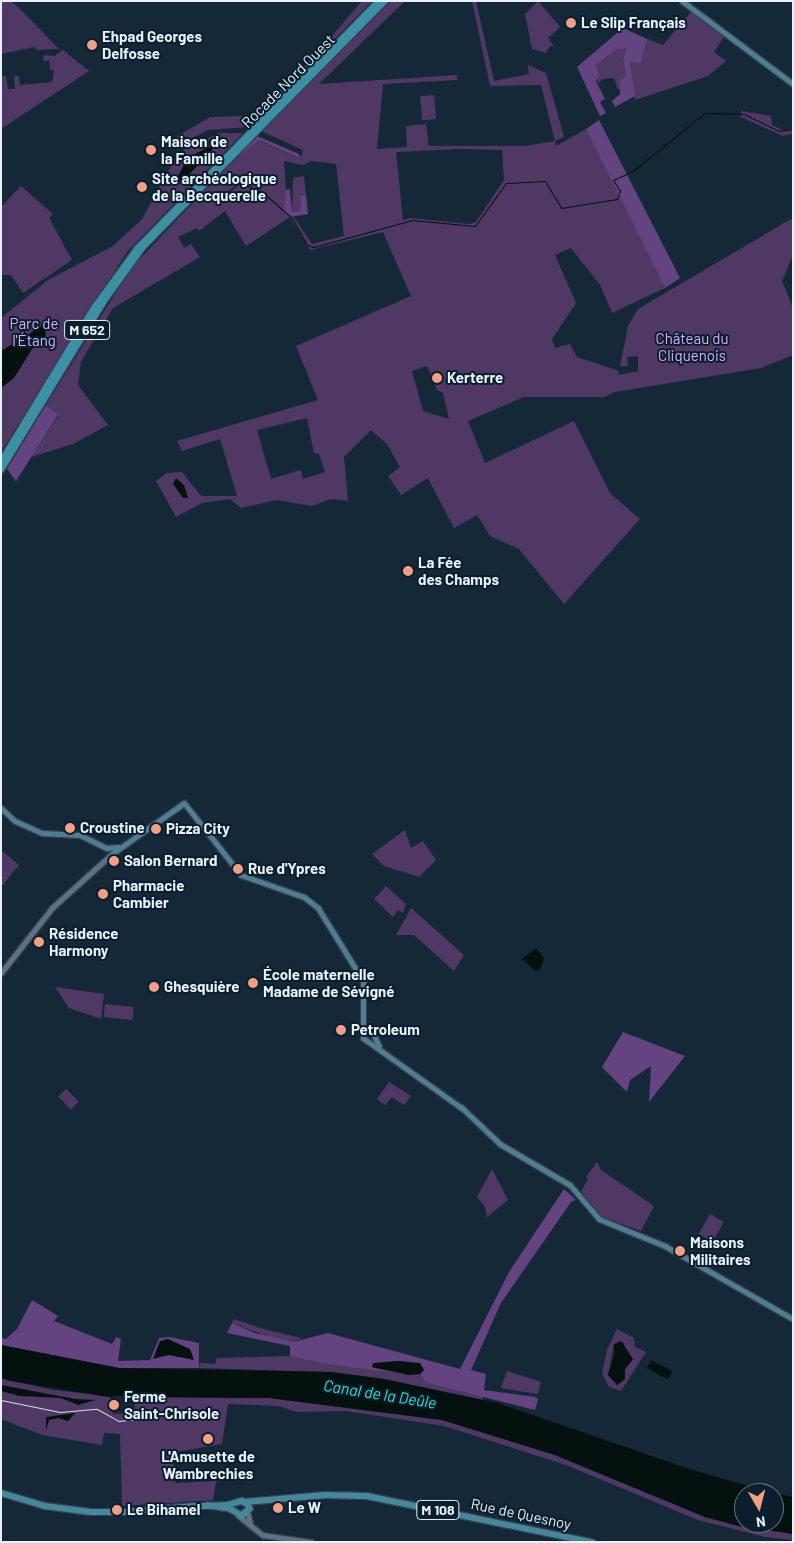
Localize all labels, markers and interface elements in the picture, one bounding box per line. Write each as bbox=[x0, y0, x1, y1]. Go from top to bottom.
place label: Le Slip Français bbox=[581, 14, 686, 32]
marker: Le Slip Français bbox=[565, 17, 577, 29]
place label: Ehpad Georges Delfosse bbox=[102, 27, 202, 62]
street label: Rocade Nord Ouest bbox=[238, 31, 338, 131]
marker: Ehpad Georges Delfosse bbox=[86, 39, 98, 51]
place label: Maison de la Famille bbox=[161, 132, 227, 167]
marker: Maison de la Famille bbox=[145, 144, 157, 156]
place label: Site archéologique de la Becquerelle bbox=[152, 169, 277, 204]
marker: Site archéologique de la Becquerelle bbox=[136, 181, 148, 193]
park label: Parc de l'Étang bbox=[10, 314, 58, 349]
road number: M 652 bbox=[63, 318, 111, 342]
park label: Château du Cliquenois bbox=[656, 329, 728, 364]
place label: Kerterre bbox=[447, 369, 503, 387]
marker: Kerterre bbox=[431, 372, 443, 384]
place label: La Fée des Champs bbox=[418, 553, 499, 588]
marker: La Fée des Champs bbox=[402, 565, 414, 577]
place label: Croustine bbox=[80, 819, 145, 837]
place label: Pizza City bbox=[166, 820, 230, 838]
marker: Croustine bbox=[64, 822, 76, 834]
marker: Pizza City bbox=[150, 823, 162, 835]
place label: Salon Bernard bbox=[124, 852, 217, 870]
marker: Salon Bernard bbox=[108, 855, 120, 867]
place label: Rue d'Ypres bbox=[248, 860, 326, 878]
marker: Rue d'Ypres bbox=[232, 863, 244, 875]
place label: Pharmacie Cambier bbox=[113, 876, 184, 911]
marker: Pharmacie Cambier bbox=[97, 888, 109, 900]
place label: Résidence Harmony bbox=[49, 924, 119, 959]
marker: Résidence Harmony bbox=[33, 936, 45, 948]
place label: École maternelle Madame de Sévigné bbox=[263, 965, 394, 1000]
marker: École maternelle Madame de Sévigné bbox=[247, 977, 259, 989]
place label: Ghesquière bbox=[164, 978, 239, 996]
marker: Ghesquière bbox=[148, 981, 160, 993]
place label: Petroleum bbox=[351, 1021, 420, 1039]
marker: Petroleum bbox=[335, 1024, 347, 1036]
place label: Maisons Militaires bbox=[690, 1233, 751, 1268]
marker: Maisons Militaires bbox=[674, 1245, 686, 1257]
water label: Canal de la Deûle bbox=[322, 1376, 438, 1412]
place label: Ferme Saint-Chrisole bbox=[124, 1387, 219, 1422]
marker: Ferme Saint-Chrisole bbox=[108, 1399, 120, 1411]
marker: L'Amusette de Wambrechies bbox=[202, 1433, 214, 1445]
place label: L'Amusette de Wambrechies bbox=[161, 1447, 255, 1482]
north arrow bbox=[734, 1483, 784, 1533]
street label: Rue de Quesnoy bbox=[469, 1495, 573, 1533]
road number: M 108 bbox=[416, 1498, 460, 1522]
place label: Le W bbox=[288, 1499, 321, 1517]
place label: Le Bihamel bbox=[127, 1501, 200, 1519]
marker: Le W bbox=[272, 1502, 284, 1514]
marker: Le Bihamel bbox=[111, 1504, 123, 1516]
text: N bbox=[755, 1513, 767, 1531]

